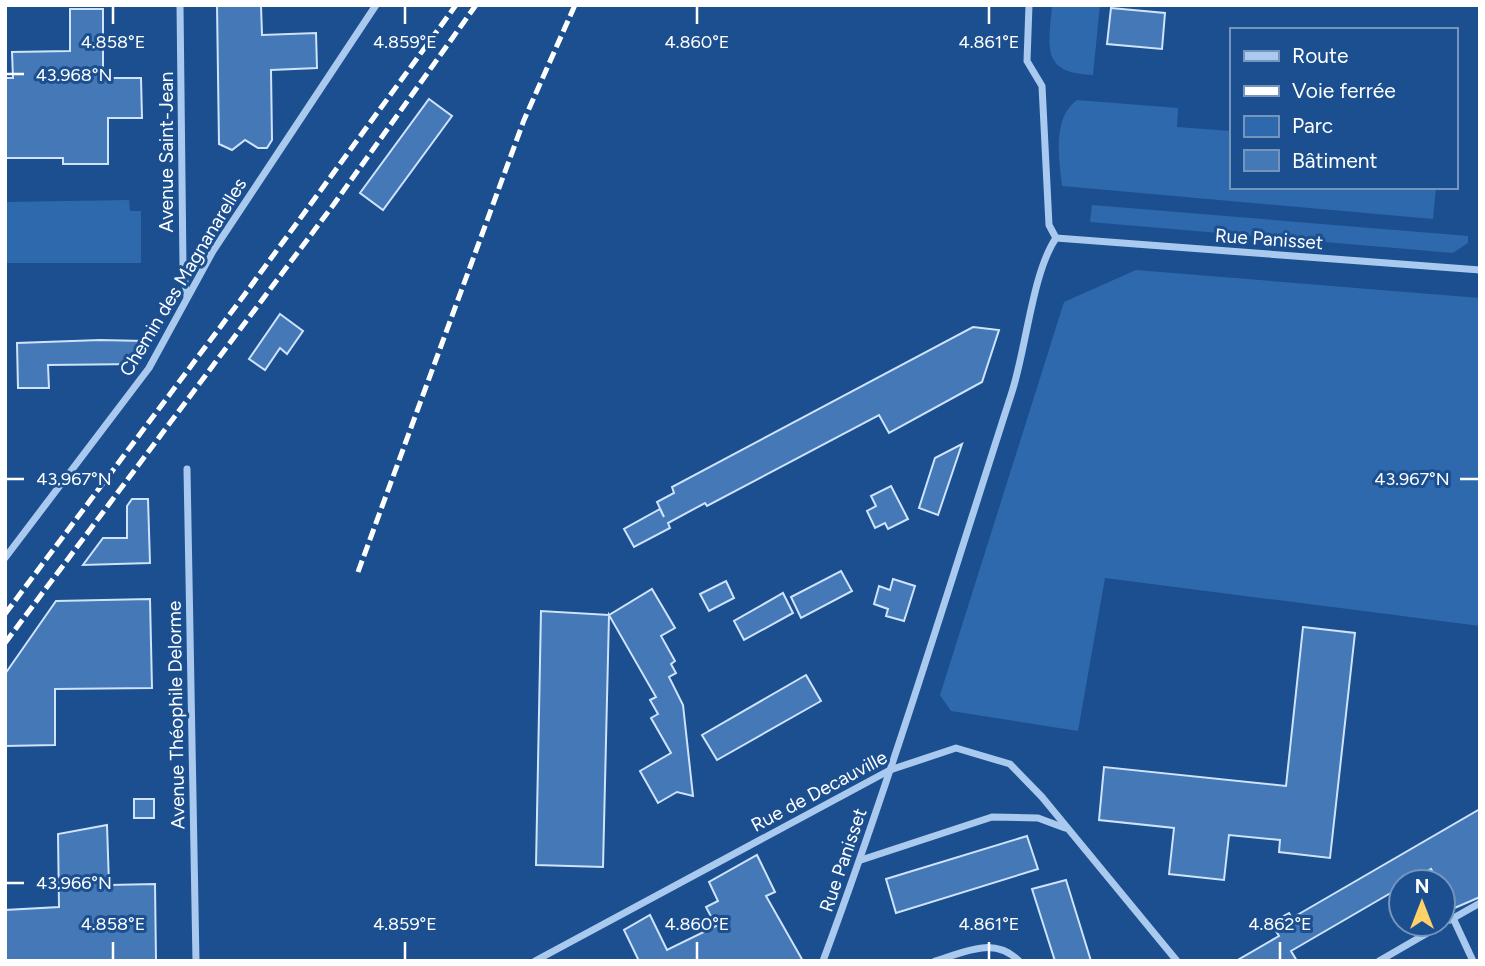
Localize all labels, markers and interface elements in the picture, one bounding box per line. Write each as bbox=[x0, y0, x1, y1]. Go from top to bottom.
legend bbox=[1230, 28, 1457, 189]
text: 4.858°E bbox=[81, 31, 145, 53]
text: 4.859°E bbox=[373, 31, 437, 53]
text: 4.860°E bbox=[665, 31, 730, 53]
text: 4.861°E bbox=[959, 31, 1019, 53]
text: Route bbox=[1292, 43, 1348, 68]
text: 43.968°N bbox=[36, 64, 112, 86]
street label: Avenue Saint-Jean bbox=[155, 72, 178, 232]
text: Voie ferrée bbox=[1292, 78, 1396, 103]
text: Parc bbox=[1292, 113, 1333, 138]
text: Bâtiment bbox=[1292, 148, 1377, 173]
street label: Chemin des Magnanarelles bbox=[115, 173, 252, 380]
street label: Rue Panisset bbox=[1214, 224, 1324, 254]
text: 43.967°N bbox=[36, 468, 112, 490]
text: 43.967°N bbox=[1374, 468, 1450, 490]
street label: Avenue Théophile Delorme bbox=[163, 601, 189, 829]
street label: Rue de Decauville bbox=[747, 745, 891, 837]
street label: Rue Panisset bbox=[814, 805, 872, 915]
north arrow bbox=[1387, 868, 1457, 938]
text: 43.966°N bbox=[36, 872, 112, 894]
text: N bbox=[1415, 875, 1429, 898]
text: 4.858°E bbox=[81, 913, 145, 935]
text: 4.859°E bbox=[373, 913, 437, 935]
text: 4.860°E bbox=[665, 913, 730, 935]
text: 4.861°E bbox=[959, 913, 1019, 935]
text: 4.862°E bbox=[1248, 913, 1312, 935]

